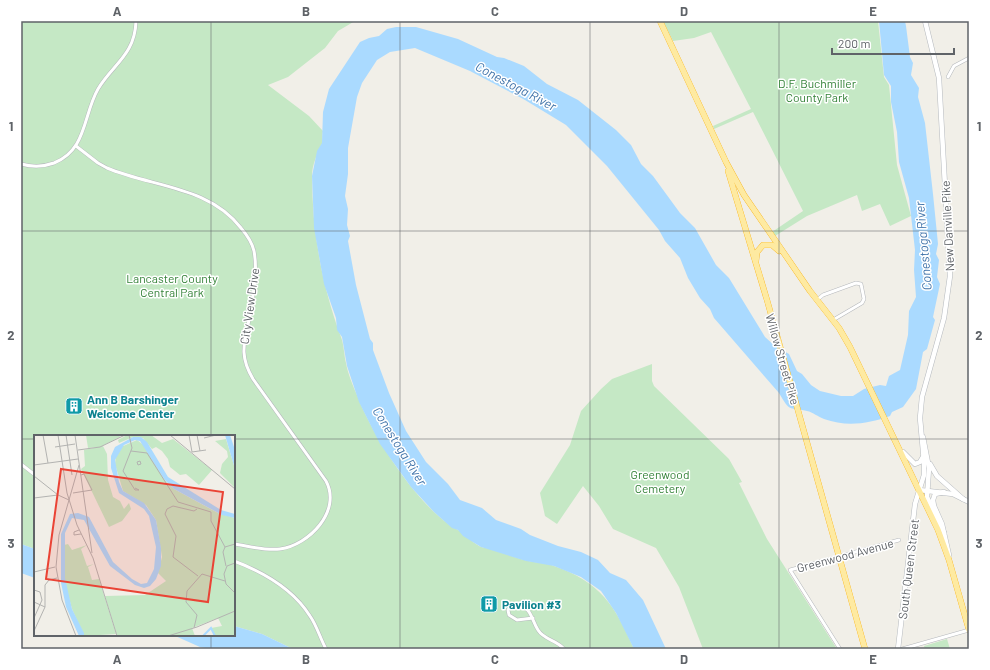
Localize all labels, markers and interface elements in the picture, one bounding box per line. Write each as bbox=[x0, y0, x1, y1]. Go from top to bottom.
text: A bbox=[113, 3, 122, 19]
text: B bbox=[302, 3, 310, 19]
text: C bbox=[491, 3, 499, 19]
text: D bbox=[680, 3, 688, 19]
text: E bbox=[869, 3, 877, 19]
scale bar bbox=[832, 30, 954, 56]
text: 200 m bbox=[838, 36, 870, 50]
water label: Conestoga River bbox=[473, 58, 560, 114]
park label: D.F. Buchmiller County Park bbox=[778, 76, 857, 104]
text: 1 bbox=[9, 118, 13, 134]
text: 1 bbox=[977, 118, 981, 134]
street label: New Danville Pike bbox=[938, 180, 956, 272]
water label: Conestoga River bbox=[911, 200, 935, 291]
street label: City View Drive bbox=[237, 267, 261, 345]
park label: Lancaster County Central Park bbox=[126, 271, 218, 299]
street label: Willow Street Pike bbox=[763, 312, 803, 406]
text: 2 bbox=[7, 327, 15, 343]
text: 2 bbox=[975, 327, 983, 343]
place label: Ann B Barshinger Welcome Center bbox=[87, 392, 179, 420]
building icon: Ann B Barshinger Welcome Center bbox=[64, 396, 84, 416]
water label: Conestoga River bbox=[370, 404, 431, 488]
inset map bbox=[34, 435, 235, 636]
park label: Greenwood Cemetery bbox=[631, 467, 689, 495]
street label: South Queen Street bbox=[895, 518, 921, 620]
text: 3 bbox=[7, 535, 15, 551]
street label: Greenwood Avenue bbox=[795, 535, 895, 575]
text: 3 bbox=[975, 535, 983, 551]
building icon: Pavilion #3 bbox=[479, 594, 499, 614]
place label: Pavilion #3 bbox=[502, 597, 561, 611]
text: A bbox=[113, 651, 122, 667]
text: B bbox=[302, 651, 310, 667]
text: C bbox=[491, 651, 499, 667]
text: D bbox=[680, 651, 688, 667]
text: E bbox=[869, 651, 877, 667]

